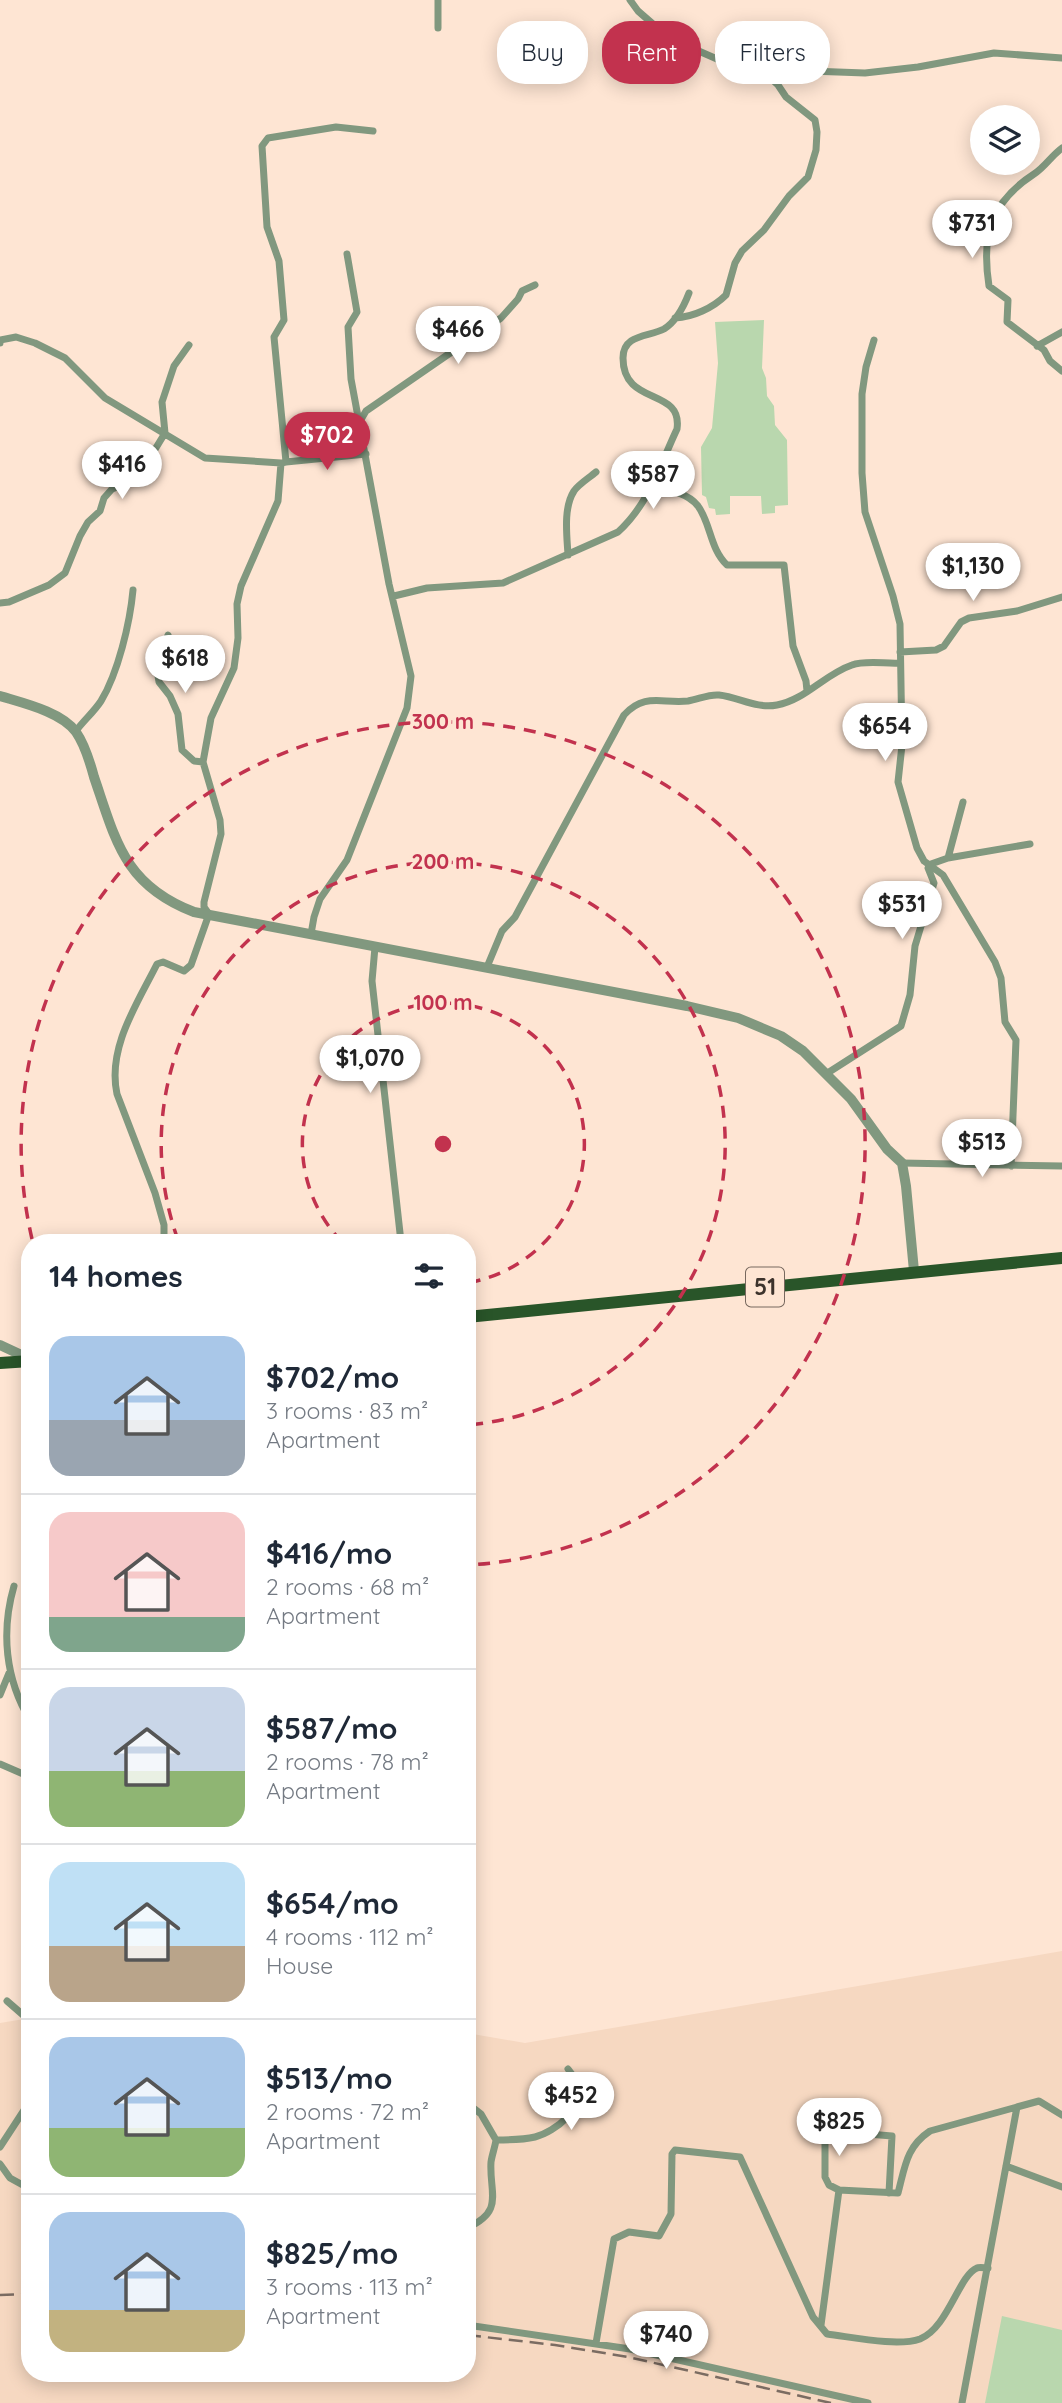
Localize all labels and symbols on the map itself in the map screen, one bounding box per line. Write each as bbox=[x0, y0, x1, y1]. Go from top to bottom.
pin: $731 bbox=[931, 201, 1013, 260]
pin: $466 bbox=[417, 306, 499, 366]
pin: $702 bbox=[286, 412, 368, 472]
pin: $416 bbox=[81, 442, 163, 501]
pin: $587 bbox=[612, 452, 694, 511]
pin: $1,130 bbox=[916, 544, 1030, 603]
pin: $618 bbox=[144, 636, 226, 695]
pin: $654 bbox=[844, 704, 926, 763]
text: 300 m bbox=[412, 708, 474, 734]
text: 200 m bbox=[412, 848, 474, 874]
pin: $531 bbox=[861, 881, 943, 941]
text: 100 m bbox=[413, 989, 473, 1015]
pin: $1,070 bbox=[313, 1036, 427, 1095]
pin: $513 bbox=[941, 1120, 1023, 1179]
centre of rings bbox=[431, 1132, 455, 1156]
road number: 51 bbox=[746, 1268, 784, 1306]
pin: $452 bbox=[530, 2072, 612, 2132]
pin: $825 bbox=[798, 2098, 880, 2158]
pin: $740 bbox=[625, 2312, 707, 2371]

